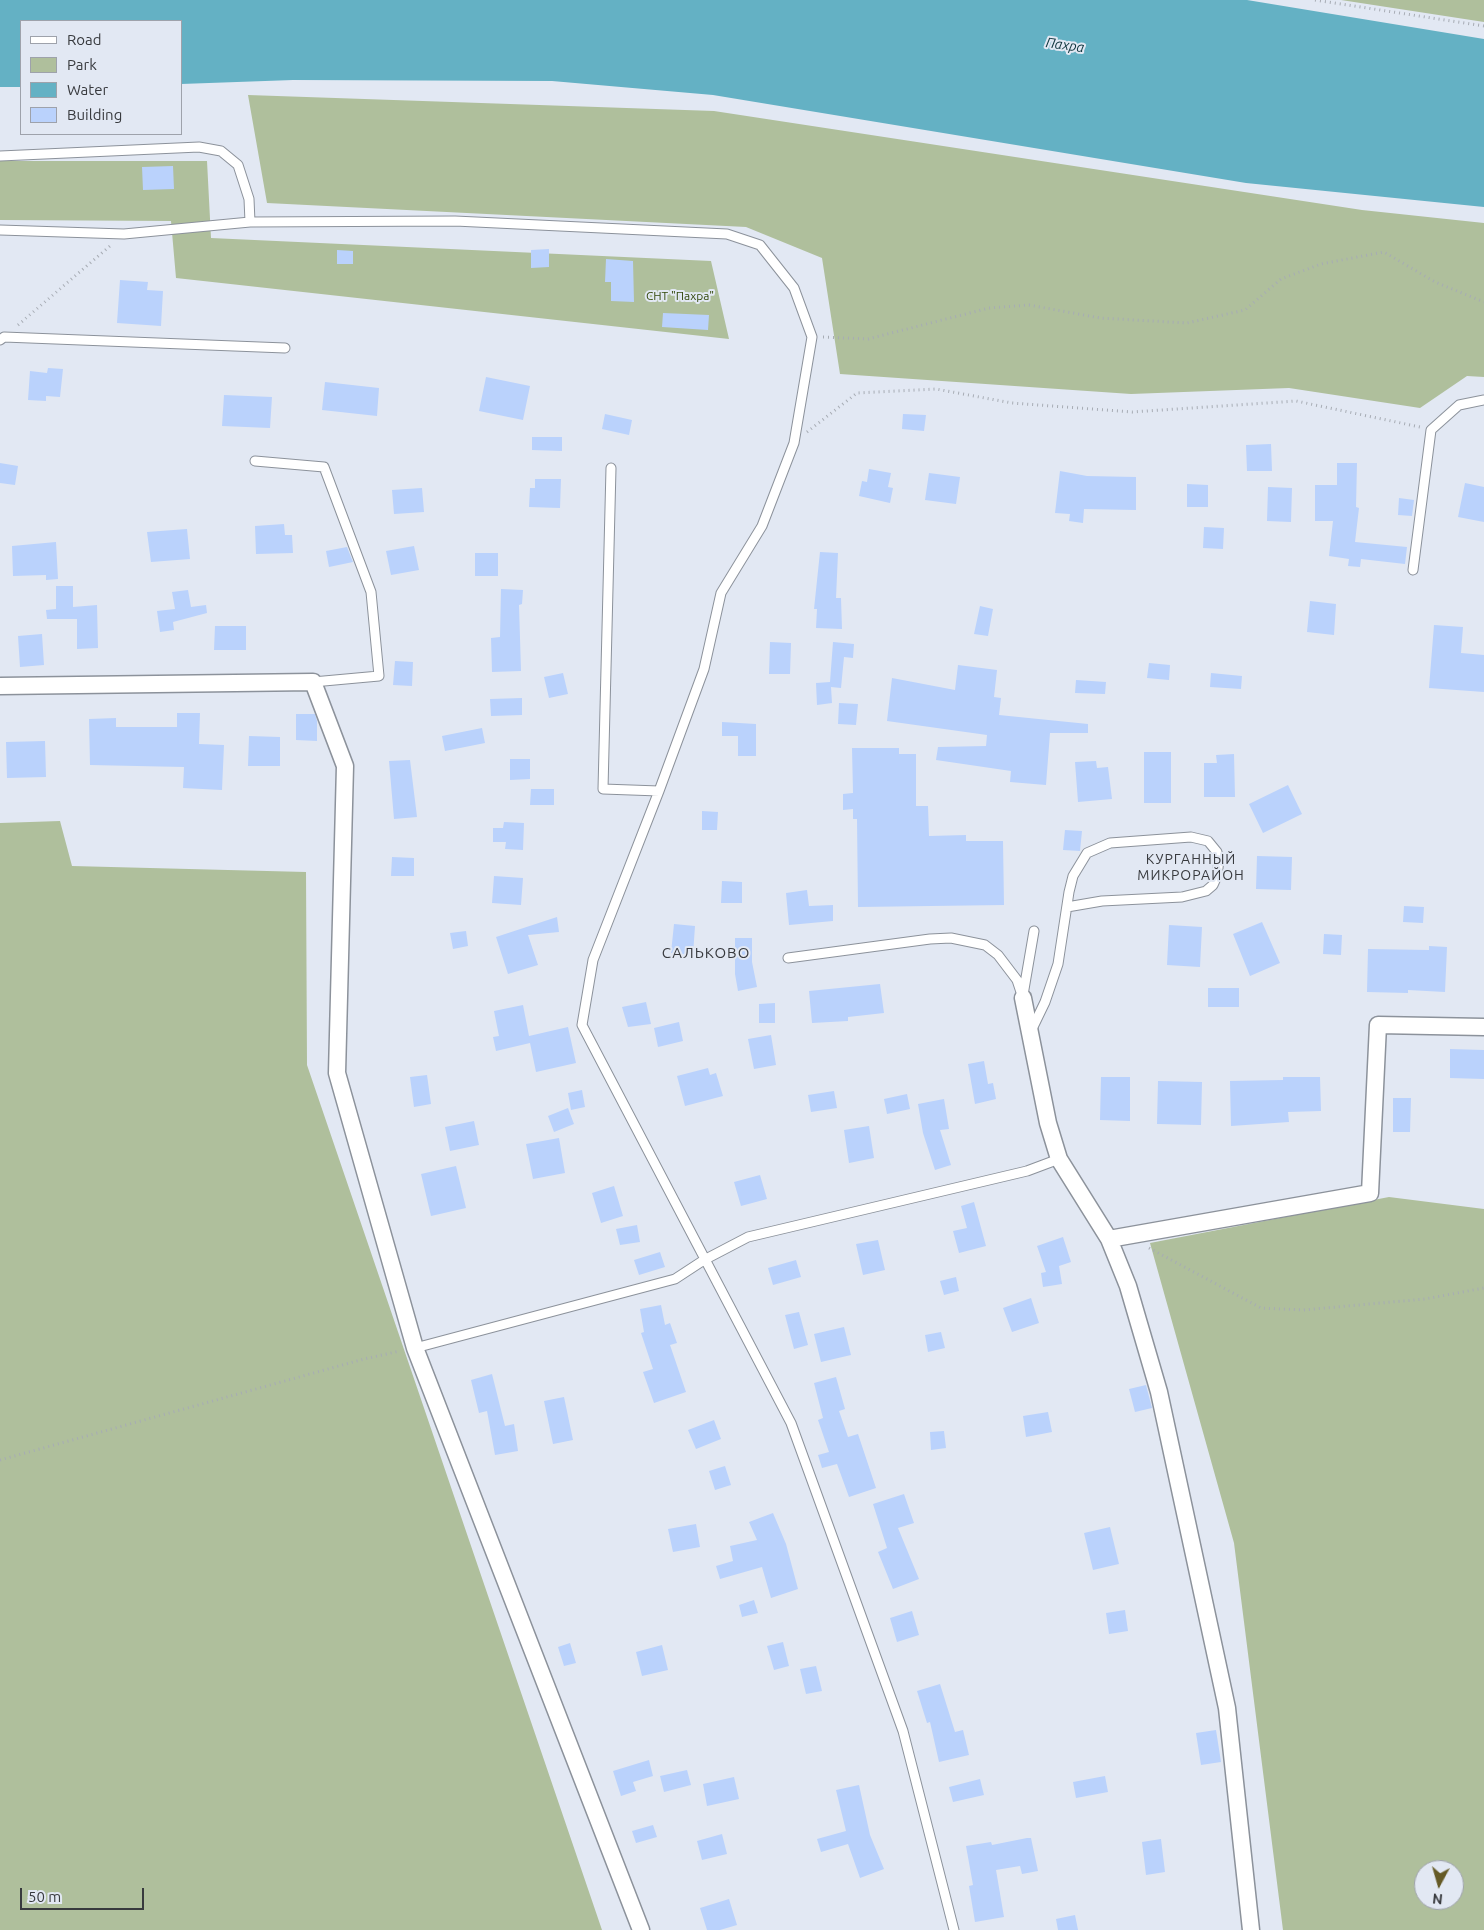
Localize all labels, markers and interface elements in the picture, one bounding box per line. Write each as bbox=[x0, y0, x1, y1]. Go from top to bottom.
legend bbox=[20, 20, 182, 135]
text: Road bbox=[67, 31, 102, 48]
water label: Пахра bbox=[1045, 34, 1085, 56]
text: Park bbox=[67, 56, 97, 73]
text: Water bbox=[67, 81, 108, 98]
text: Building bbox=[67, 106, 122, 123]
park label: СНТ "Пахра" bbox=[646, 289, 714, 303]
district label: КУРГАННЫЙ МИКРОРАЙОН bbox=[1136, 851, 1246, 884]
district label: САЛЬКОВО bbox=[661, 944, 751, 962]
north arrow bbox=[1414, 1860, 1464, 1910]
scale bar bbox=[22, 1878, 146, 1910]
text: 50 m bbox=[28, 1888, 61, 1905]
text: N bbox=[1432, 1890, 1444, 1907]

